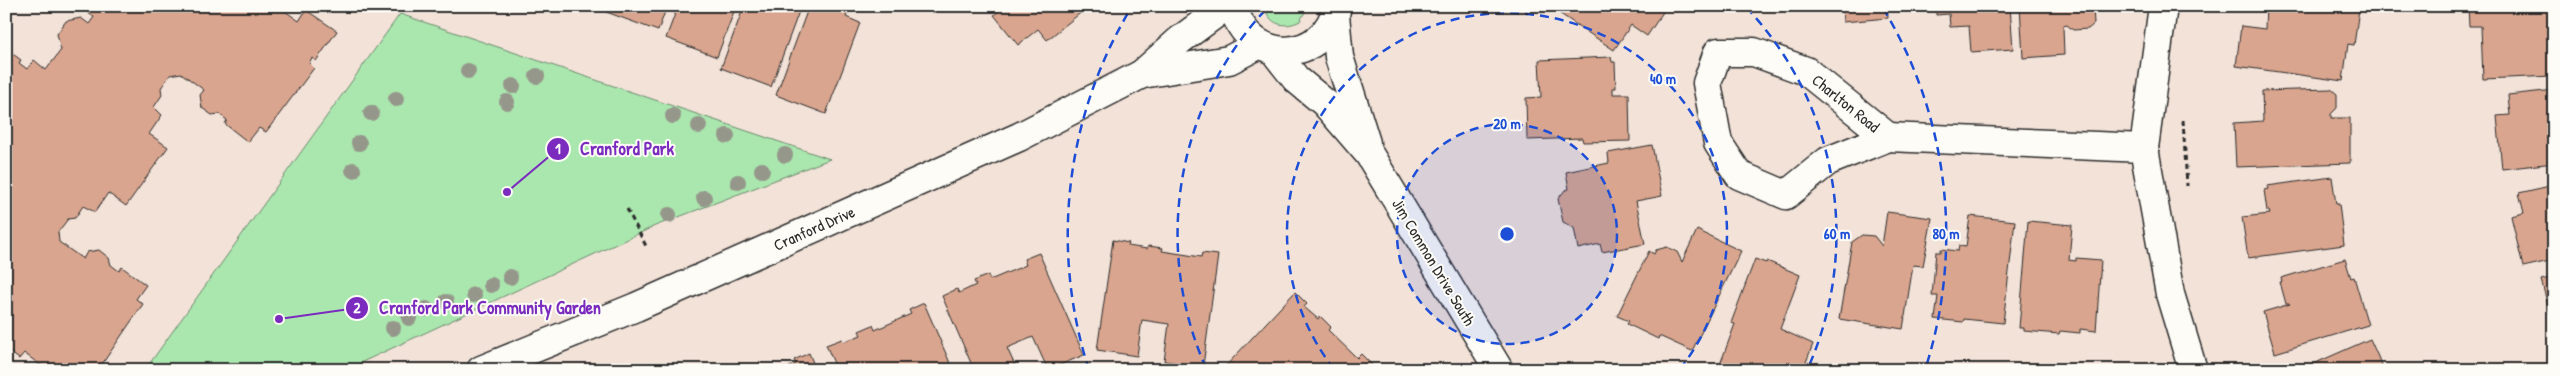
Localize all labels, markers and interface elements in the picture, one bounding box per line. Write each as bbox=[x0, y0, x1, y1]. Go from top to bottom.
text: 40 m bbox=[1650, 68, 1676, 89]
street label: Charlton Road bbox=[1807, 69, 1885, 137]
text: 20 m bbox=[1493, 113, 1521, 134]
callout: Cranford Park bbox=[545, 132, 684, 165]
text: Cranford Park bbox=[580, 136, 674, 161]
text: 1 bbox=[555, 138, 561, 159]
street label: Jim Common Drive South bbox=[1387, 194, 1481, 330]
street label: Cranford Drive bbox=[770, 200, 859, 256]
text: 60 m bbox=[1824, 223, 1850, 244]
text: 80 m bbox=[1933, 223, 1959, 244]
centre of rings bbox=[1498, 225, 1516, 243]
callout: Cranford Park Community Garden bbox=[345, 291, 611, 324]
text: Cranford Park Community Garden bbox=[379, 295, 601, 321]
text: 2 bbox=[353, 297, 361, 318]

